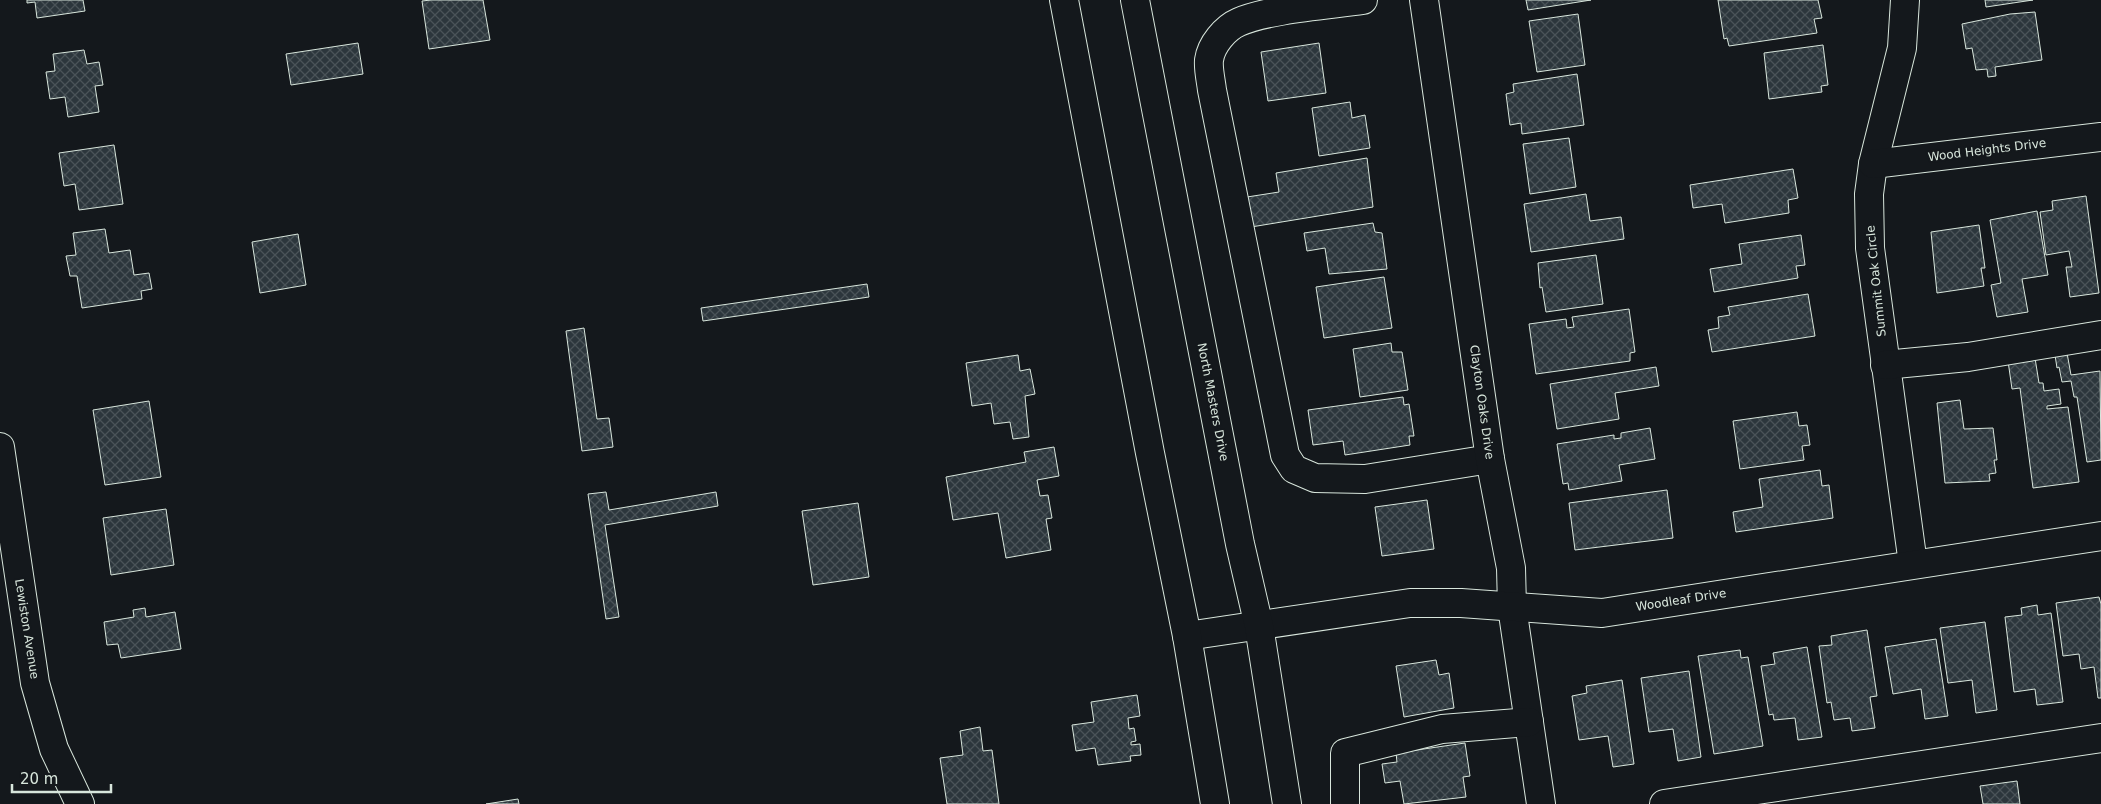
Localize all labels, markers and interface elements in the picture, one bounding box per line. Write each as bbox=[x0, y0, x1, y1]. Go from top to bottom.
street label: Wood Heights Drive bbox=[1927, 136, 2047, 164]
street label: Summit Oak Circle bbox=[1863, 225, 1889, 337]
street label: North Masters Drive bbox=[1195, 342, 1231, 462]
street label: Clayton Oaks Drive bbox=[1467, 344, 1497, 460]
street label: Lewiston Avenue bbox=[12, 578, 42, 680]
street label: Woodleaf Drive bbox=[1635, 586, 1727, 614]
scale bar bbox=[12, 762, 111, 794]
text: 20 m bbox=[20, 770, 58, 788]

